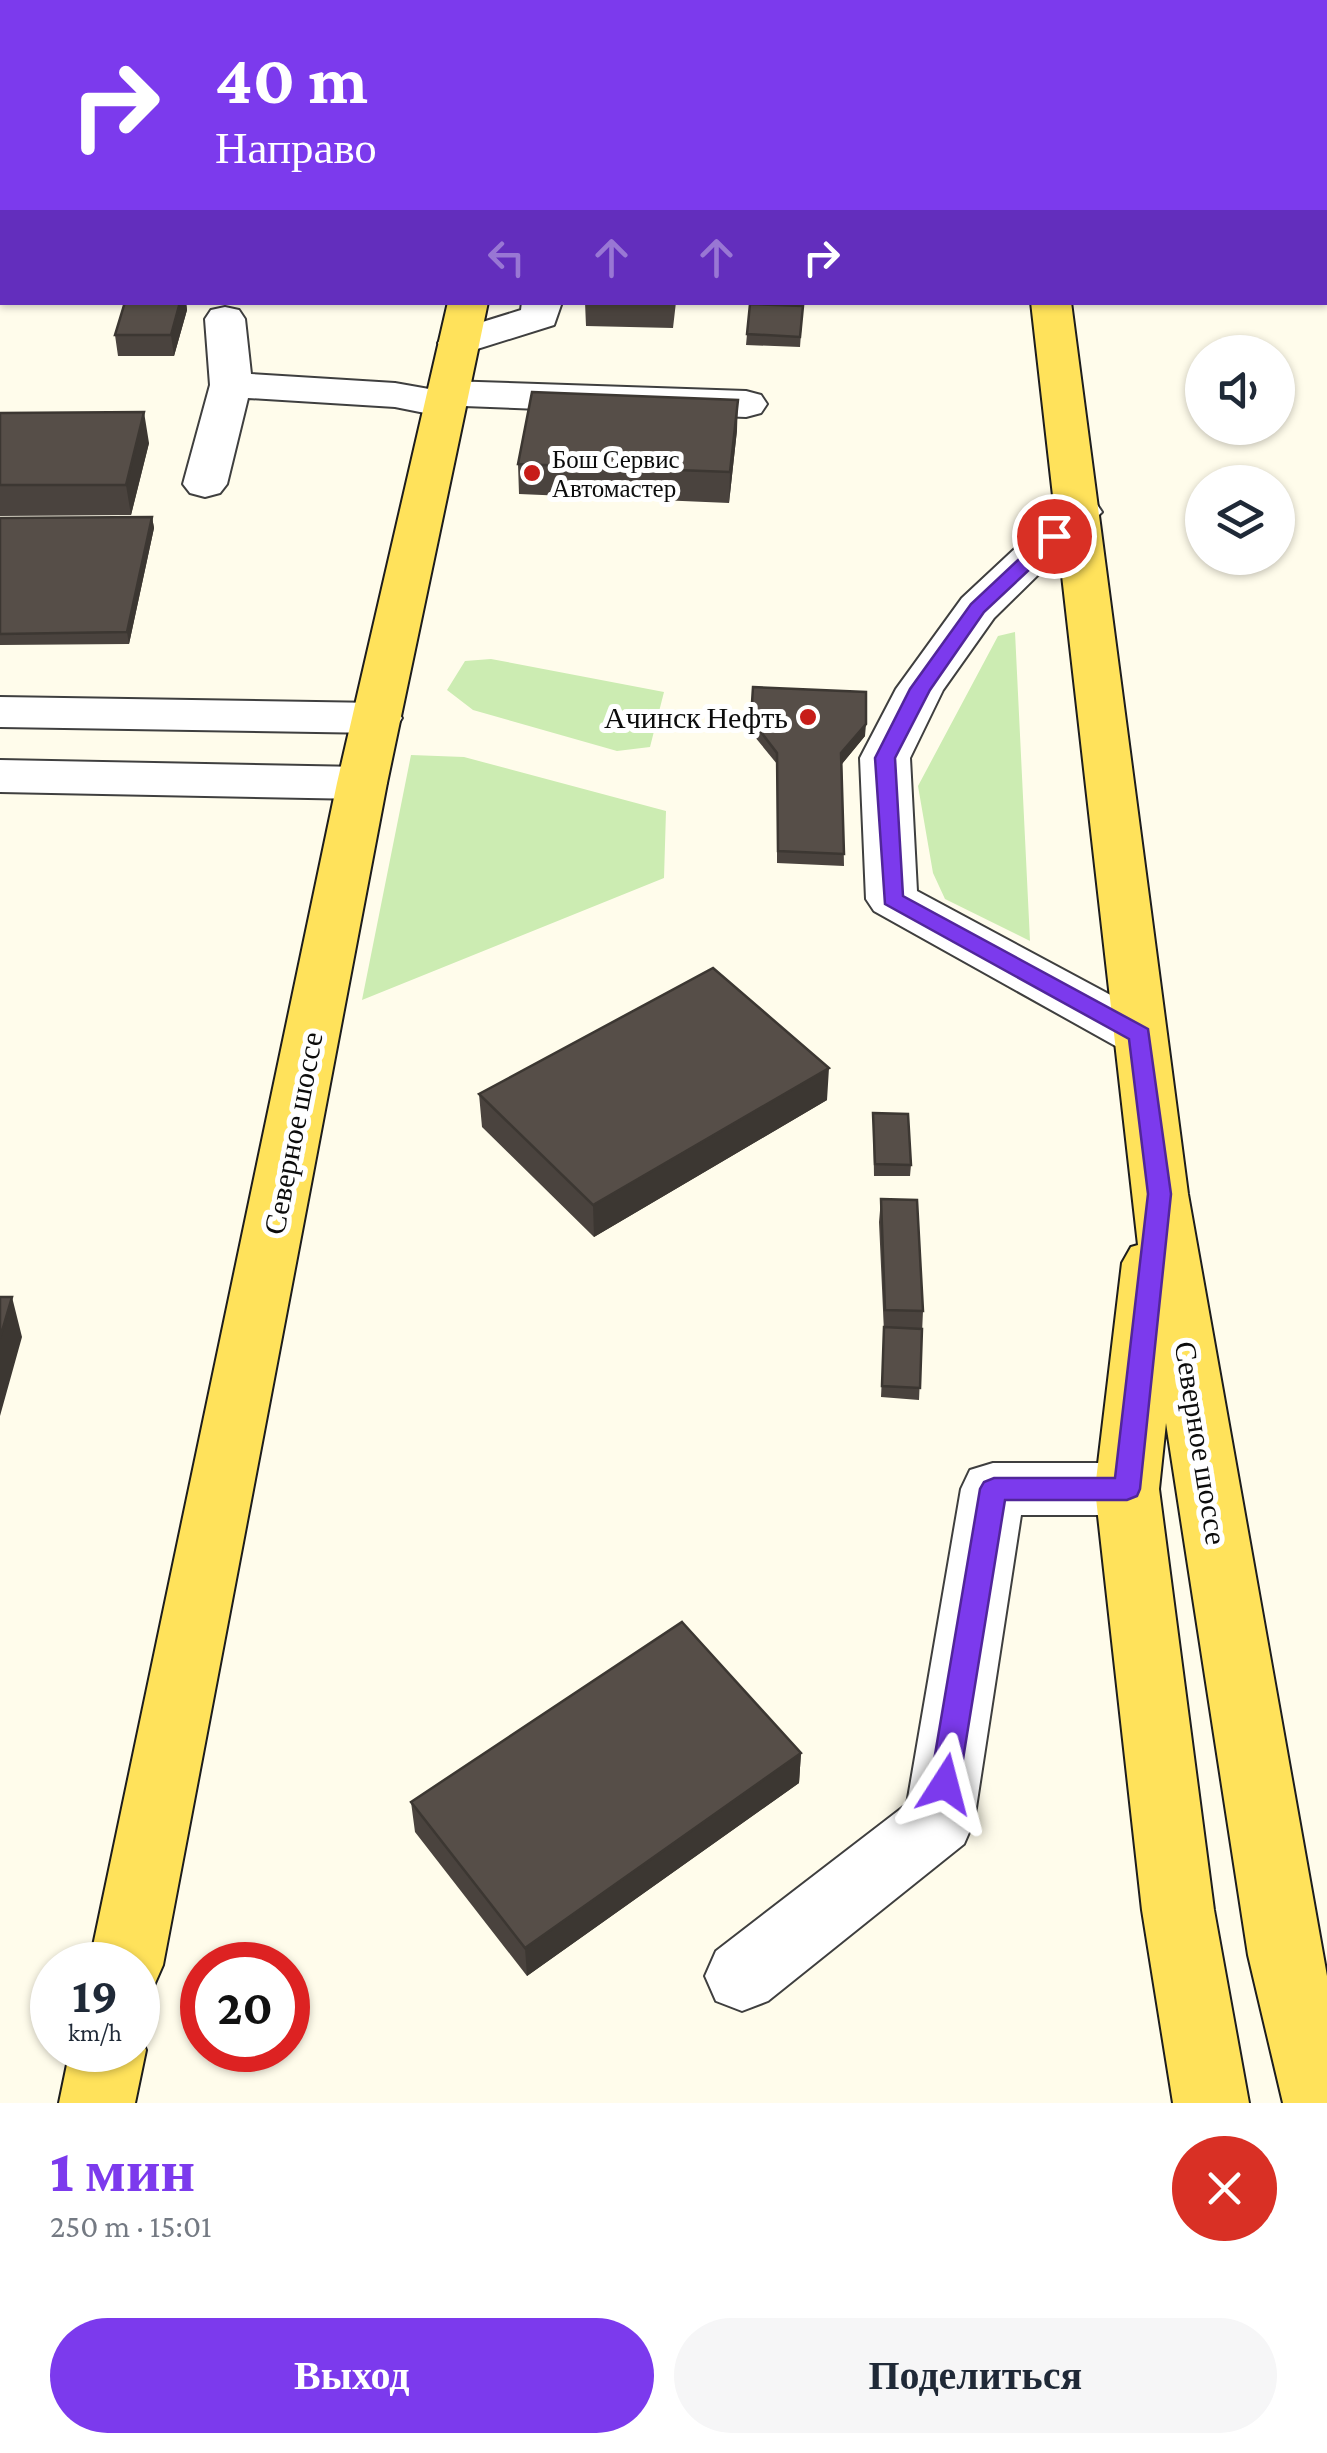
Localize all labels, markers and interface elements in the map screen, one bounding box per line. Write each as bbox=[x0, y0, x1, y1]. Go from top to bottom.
icon: right bbox=[50, 40, 180, 170]
text: 40 m bbox=[215, 40, 368, 118]
text: Направо bbox=[215, 123, 377, 173]
icon: left bbox=[479, 230, 534, 285]
icon: ahead bbox=[584, 230, 639, 285]
icon: ahead bbox=[689, 230, 744, 285]
icon: right bbox=[794, 230, 849, 285]
map controls bbox=[1185, 335, 1295, 575]
button: sound bbox=[1185, 335, 1295, 445]
place label: Бош Сервис Автомастер bbox=[552, 446, 680, 502]
marker: Бош Сервис Автомастер bbox=[521, 462, 543, 484]
button: layers bbox=[1185, 465, 1295, 575]
pin bbox=[1012, 494, 1097, 579]
icon: arrive bbox=[1027, 509, 1082, 564]
place label: Ачинск Нефть bbox=[604, 701, 788, 734]
marker: Ачинск Нефть bbox=[797, 706, 819, 728]
street label: Северное шоссе bbox=[257, 1029, 329, 1237]
street label: Северное шоссе bbox=[1169, 1339, 1233, 1547]
position arrow bbox=[893, 1732, 997, 1836]
speed limit sign: 20 bbox=[180, 1942, 310, 2072]
text: 19 bbox=[72, 1967, 118, 2023]
text: km/h bbox=[68, 2019, 122, 2046]
button: close bbox=[1172, 2136, 1277, 2241]
text: 1 мин bbox=[50, 2137, 195, 2204]
text: 250 m · 15:01 bbox=[50, 2208, 212, 2244]
button: Выход bbox=[50, 2318, 654, 2433]
button: Поделиться bbox=[674, 2318, 1277, 2433]

